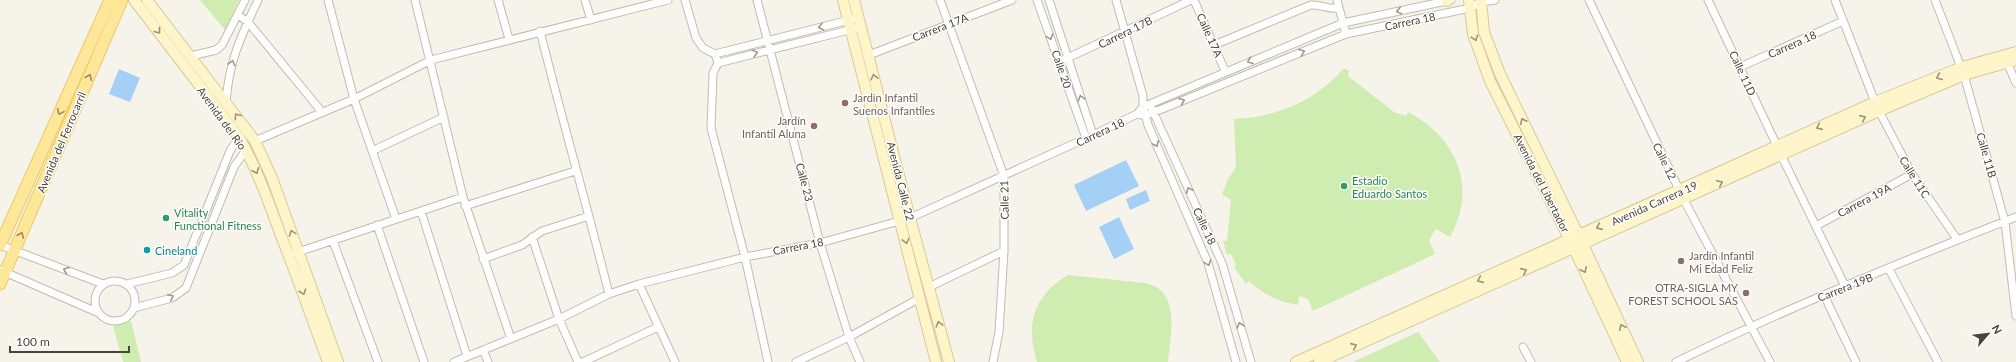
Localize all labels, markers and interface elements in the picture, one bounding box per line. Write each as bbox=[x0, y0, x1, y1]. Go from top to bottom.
one-way arrow bbox=[1396, 6, 1403, 14]
street label: Carrera 18 bbox=[1384, 9, 1436, 33]
street label: Carrera 17A bbox=[910, 10, 970, 44]
street label: Calle 17A bbox=[1195, 11, 1226, 60]
street label: Carrera 17B bbox=[1096, 13, 1154, 51]
one-way arrow bbox=[818, 22, 824, 30]
one-way arrow bbox=[153, 27, 160, 34]
street label: Carrera 18 bbox=[1766, 28, 1818, 60]
one-way arrow bbox=[1045, 33, 1054, 40]
one-way arrow bbox=[1470, 35, 1479, 42]
street label: Calle 20 bbox=[1049, 48, 1075, 90]
one-way arrow bbox=[1299, 48, 1306, 56]
one-way arrow bbox=[752, 49, 759, 58]
street label: Calle 11D bbox=[1727, 49, 1759, 97]
one-way arrow bbox=[1247, 56, 1254, 64]
one-way arrow bbox=[227, 60, 235, 66]
one-way arrow bbox=[1936, 72, 1943, 80]
one-way arrow bbox=[84, 74, 92, 81]
one-way arrow bbox=[870, 74, 879, 81]
street label: Avenida del Río bbox=[195, 84, 249, 152]
street label: Avenida del Ferrocarril bbox=[34, 90, 88, 194]
place label: Jardín Infantil Suenos Infantiles bbox=[853, 91, 935, 117]
one-way arrow bbox=[1077, 95, 1086, 102]
marker: Jardín Infantil Suenos Infantiles bbox=[840, 98, 850, 108]
one-way arrow bbox=[1177, 98, 1185, 106]
one-way arrow bbox=[57, 108, 65, 116]
one-way arrow bbox=[235, 114, 242, 121]
place label: Jardín Infantil Aluna bbox=[742, 114, 806, 140]
street label: Carrera 18 bbox=[1074, 115, 1126, 149]
one-way arrow bbox=[1859, 115, 1867, 123]
one-way arrow bbox=[1520, 118, 1528, 125]
marker: Jardín Infantil Aluna bbox=[809, 121, 819, 131]
one-way arrow bbox=[1816, 123, 1823, 131]
street label: Avenida del Libertador bbox=[1511, 131, 1573, 235]
street label: Calle 11B bbox=[1974, 131, 2000, 179]
one-way arrow bbox=[1151, 139, 1159, 147]
street label: Avenida Calle 22 bbox=[885, 140, 917, 222]
street label: Calle 12 bbox=[1651, 140, 1679, 182]
street label: Calle 11C bbox=[1897, 154, 1933, 201]
street label: Calle 23 bbox=[794, 161, 816, 203]
one-way arrow bbox=[251, 167, 259, 175]
place label: Estadio Eduardo Santos bbox=[1352, 174, 1427, 200]
street label: Avenida Carrera 19 bbox=[1609, 178, 1699, 228]
street label: Calle 21 bbox=[997, 180, 1011, 220]
one-way arrow bbox=[1715, 180, 1723, 188]
street label: Carrera 19A bbox=[1835, 180, 1894, 220]
marker: Estadio Eduardo Santos bbox=[1339, 181, 1349, 191]
one-way arrow bbox=[1186, 187, 1194, 195]
street label: Calle 18 bbox=[1191, 205, 1219, 247]
place label: Vitality Functional Fitness bbox=[174, 206, 262, 232]
marker: Vitality Functional Fitness bbox=[161, 213, 171, 223]
one-way arrow bbox=[1596, 222, 1603, 230]
one-way arrow bbox=[288, 230, 296, 237]
one-way arrow bbox=[16, 232, 24, 239]
street label: Carrera 18 bbox=[772, 235, 824, 257]
one-way arrow bbox=[901, 238, 909, 244]
place label: Cineland bbox=[155, 244, 197, 257]
marker: Cineland bbox=[142, 245, 152, 255]
place label: Jardín Infantil Mi Edad Feliz bbox=[1689, 249, 1754, 275]
marker: Jardín Infantil Mi Edad Feliz bbox=[1676, 256, 1686, 266]
one-way arrow bbox=[1203, 259, 1212, 266]
one-way arrow bbox=[1579, 265, 1587, 273]
one-way arrow bbox=[63, 267, 70, 275]
one-way arrow bbox=[1521, 267, 1528, 275]
street label: Carrera 19B bbox=[1815, 270, 1875, 304]
one-way arrow bbox=[1477, 275, 1485, 283]
place label: OTRA-SIGLA MY FOREST SCHOOL SAS bbox=[1628, 281, 1738, 307]
marker: OTRA-SIGLA MY FOREST SCHOOL SAS bbox=[1741, 288, 1751, 298]
one-way arrow bbox=[299, 289, 307, 296]
one-way arrow bbox=[167, 293, 174, 301]
north arrow bbox=[1968, 314, 2008, 354]
one-way arrow bbox=[935, 321, 944, 328]
one-way arrow bbox=[1236, 321, 1245, 328]
text: N bbox=[1990, 322, 2005, 336]
one-way arrow bbox=[1619, 323, 1627, 331]
scale bar bbox=[10, 328, 129, 354]
text: 100 m bbox=[16, 334, 50, 349]
one-way arrow bbox=[1350, 343, 1358, 351]

